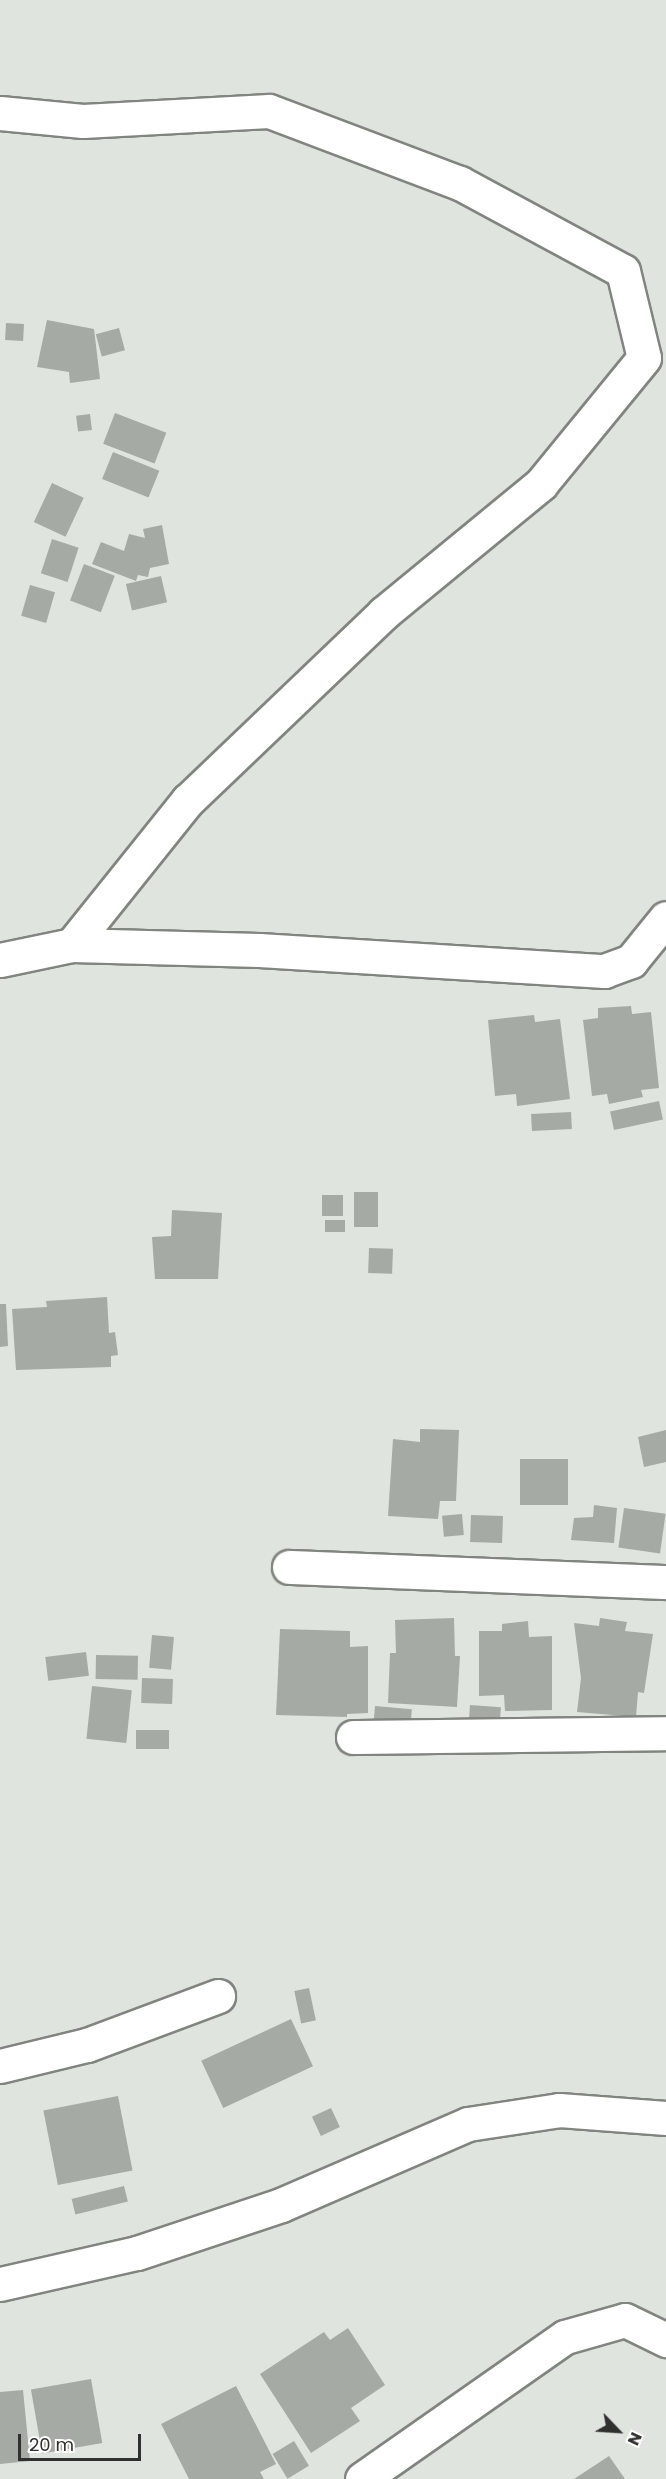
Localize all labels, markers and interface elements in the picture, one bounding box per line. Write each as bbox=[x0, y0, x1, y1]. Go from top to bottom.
north arrow bbox=[588, 2401, 648, 2461]
scale bar bbox=[21, 2422, 144, 2460]
text: N bbox=[622, 2428, 648, 2449]
text: 20 m bbox=[29, 2432, 74, 2457]

